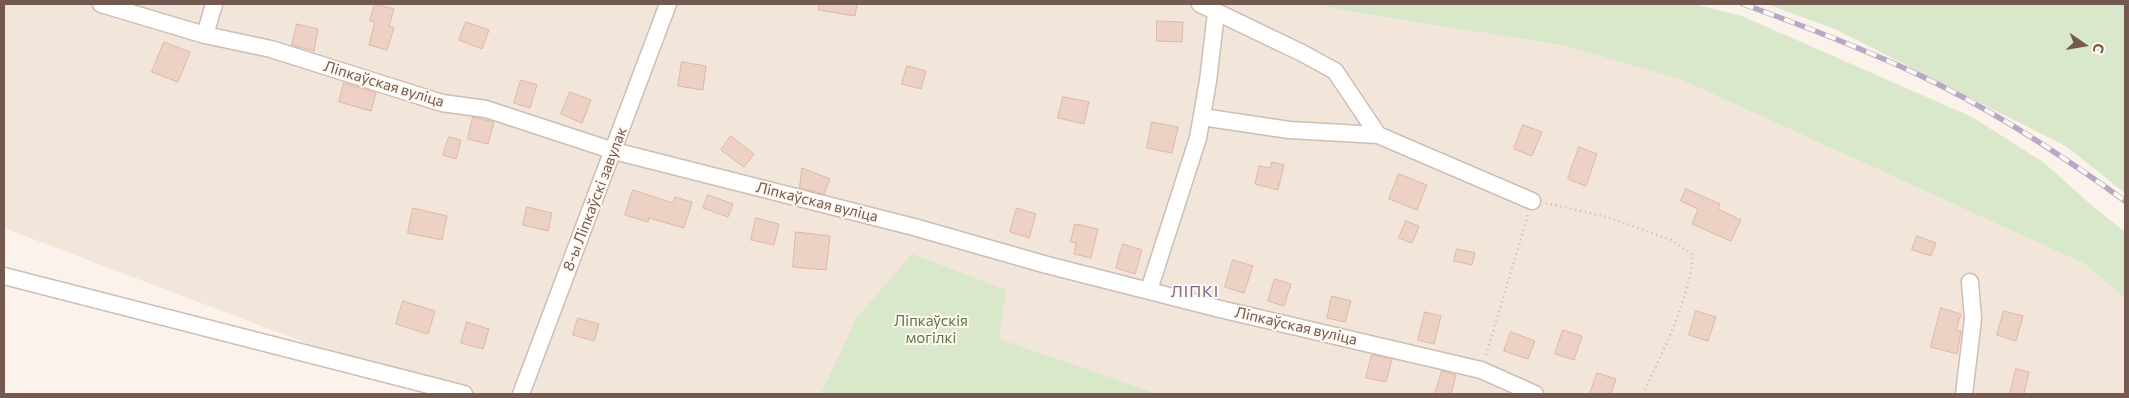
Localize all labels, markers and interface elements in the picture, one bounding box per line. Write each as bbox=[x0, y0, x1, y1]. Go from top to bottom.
north arrow bbox=[2059, 20, 2109, 70]
text: С bbox=[2090, 42, 2108, 55]
street label: Ліпкаўская вуліца bbox=[322, 57, 446, 111]
street label: 8-ы Ліпкаўскі завулак bbox=[559, 124, 631, 274]
street label: Ліпкаўская вуліца bbox=[754, 178, 880, 226]
district label: ЛІПКІ bbox=[1170, 282, 1220, 302]
street label: Ліпкаўская вуліца bbox=[1233, 303, 1359, 349]
park label: Ліпкаўскія могілкі bbox=[894, 312, 968, 347]

